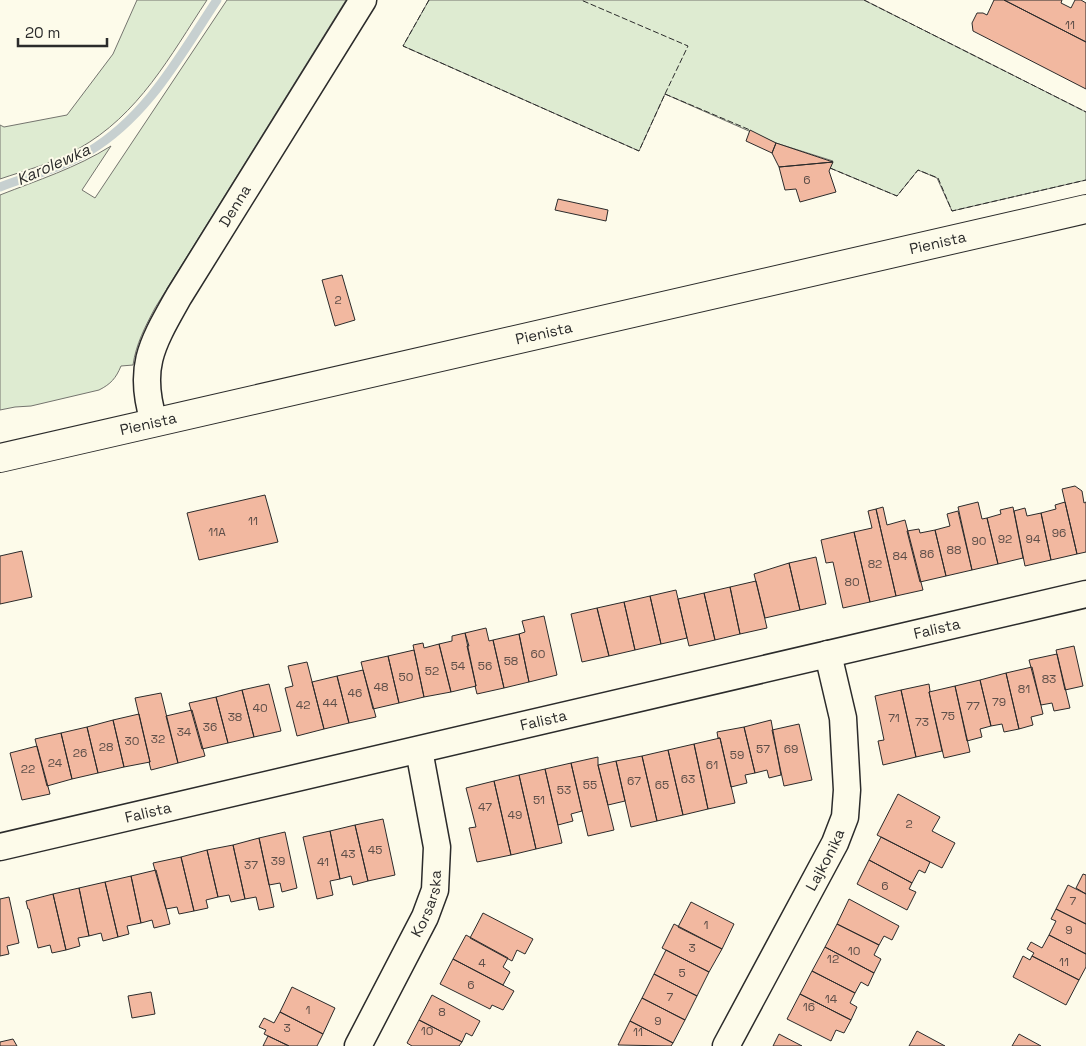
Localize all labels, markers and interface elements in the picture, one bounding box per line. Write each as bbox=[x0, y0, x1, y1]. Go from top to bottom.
scale bar bbox=[18, 15, 106, 47]
house number: 11 bbox=[1065, 17, 1075, 33]
text: 20 m bbox=[25, 23, 60, 42]
water label: Karolewka bbox=[13, 139, 94, 190]
house number: 6 bbox=[803, 172, 811, 188]
street label: Denna bbox=[214, 181, 255, 230]
street label: Pienista bbox=[907, 227, 968, 258]
house number: 2 bbox=[334, 292, 342, 308]
street label: Pienista bbox=[514, 317, 574, 349]
street label: Pienista bbox=[118, 408, 179, 439]
house number: 11 bbox=[248, 513, 258, 529]
house number: 11A bbox=[208, 524, 226, 540]
house number: 96 bbox=[1052, 525, 1066, 541]
house number: 92 bbox=[998, 531, 1012, 547]
house number: 94 bbox=[1026, 531, 1041, 547]
house number: 90 bbox=[971, 533, 987, 549]
house number: 88 bbox=[947, 542, 961, 558]
house number: 86 bbox=[920, 546, 934, 562]
house number: 84 bbox=[893, 548, 908, 564]
house number: 82 bbox=[868, 556, 882, 572]
house number: 80 bbox=[844, 574, 860, 590]
street label: Falista bbox=[912, 614, 962, 643]
house number: 60 bbox=[530, 646, 546, 662]
house number: 58 bbox=[504, 653, 518, 669]
house number: 54 bbox=[451, 658, 466, 674]
house number: 56 bbox=[478, 658, 492, 674]
house number: 52 bbox=[425, 663, 439, 679]
house number: 50 bbox=[399, 669, 413, 685]
house number: 83 bbox=[1042, 671, 1056, 687]
house number: 48 bbox=[374, 679, 388, 695]
house number: 81 bbox=[1018, 681, 1030, 697]
house number: 46 bbox=[348, 685, 362, 701]
house number: 79 bbox=[992, 694, 1006, 710]
house number: 44 bbox=[322, 695, 338, 711]
house number: 42 bbox=[296, 697, 310, 713]
house number: 77 bbox=[966, 698, 980, 714]
house number: 40 bbox=[252, 700, 268, 716]
street label: Falista bbox=[518, 705, 569, 735]
house number: 75 bbox=[941, 708, 955, 724]
house number: 38 bbox=[228, 709, 242, 725]
house number: 71 bbox=[888, 710, 900, 726]
house number: 73 bbox=[915, 714, 929, 730]
house number: 36 bbox=[203, 719, 217, 735]
house number: 34 bbox=[177, 724, 192, 740]
house number: 32 bbox=[151, 731, 165, 747]
house number: 30 bbox=[125, 733, 139, 749]
house number: 28 bbox=[99, 739, 113, 755]
house number: 57 bbox=[756, 741, 770, 757]
house number: 69 bbox=[784, 741, 798, 757]
house number: 26 bbox=[73, 745, 87, 761]
house number: 59 bbox=[730, 747, 744, 763]
house number: 24 bbox=[48, 755, 63, 771]
house number: 61 bbox=[706, 757, 718, 773]
house number: 22 bbox=[21, 761, 35, 777]
house number: 63 bbox=[681, 771, 695, 787]
house number: 67 bbox=[627, 773, 641, 789]
house number: 55 bbox=[583, 777, 597, 793]
house number: 65 bbox=[655, 777, 669, 793]
house number: 53 bbox=[557, 782, 571, 798]
house number: 51 bbox=[533, 792, 545, 808]
street label: Falista bbox=[123, 797, 173, 827]
house number: 47 bbox=[478, 799, 492, 815]
house number: 49 bbox=[508, 807, 522, 823]
house number: 2 bbox=[905, 816, 913, 832]
street label: Lajkonika bbox=[801, 826, 849, 894]
house number: 45 bbox=[368, 842, 382, 858]
house number: 43 bbox=[341, 846, 355, 862]
house number: 39 bbox=[271, 853, 285, 869]
house number: 41 bbox=[317, 854, 329, 870]
house number: 37 bbox=[244, 857, 258, 873]
street label: Korsarska bbox=[406, 869, 445, 940]
house number: 6 bbox=[881, 878, 889, 894]
house number: 7 bbox=[1070, 893, 1077, 909]
house number: 1 bbox=[703, 917, 709, 933]
house number: 9 bbox=[1065, 922, 1073, 938]
house number: 3 bbox=[688, 940, 696, 956]
house number: 10 bbox=[848, 943, 860, 959]
house number: 12 bbox=[827, 951, 839, 967]
house number: 11 bbox=[1059, 954, 1069, 970]
house number: 4 bbox=[478, 955, 486, 971]
house number: 5 bbox=[678, 965, 686, 981]
house number: 6 bbox=[467, 977, 475, 993]
house number: 7 bbox=[667, 989, 674, 1005]
house number: 14 bbox=[825, 991, 838, 1007]
house number: 16 bbox=[803, 999, 815, 1015]
house number: 1 bbox=[305, 1002, 311, 1018]
house number: 8 bbox=[438, 1004, 446, 1020]
house number: 9 bbox=[654, 1013, 662, 1029]
house number: 3 bbox=[283, 1020, 291, 1036]
house number: 10 bbox=[421, 1023, 433, 1039]
house number: 11 bbox=[633, 1024, 643, 1040]

